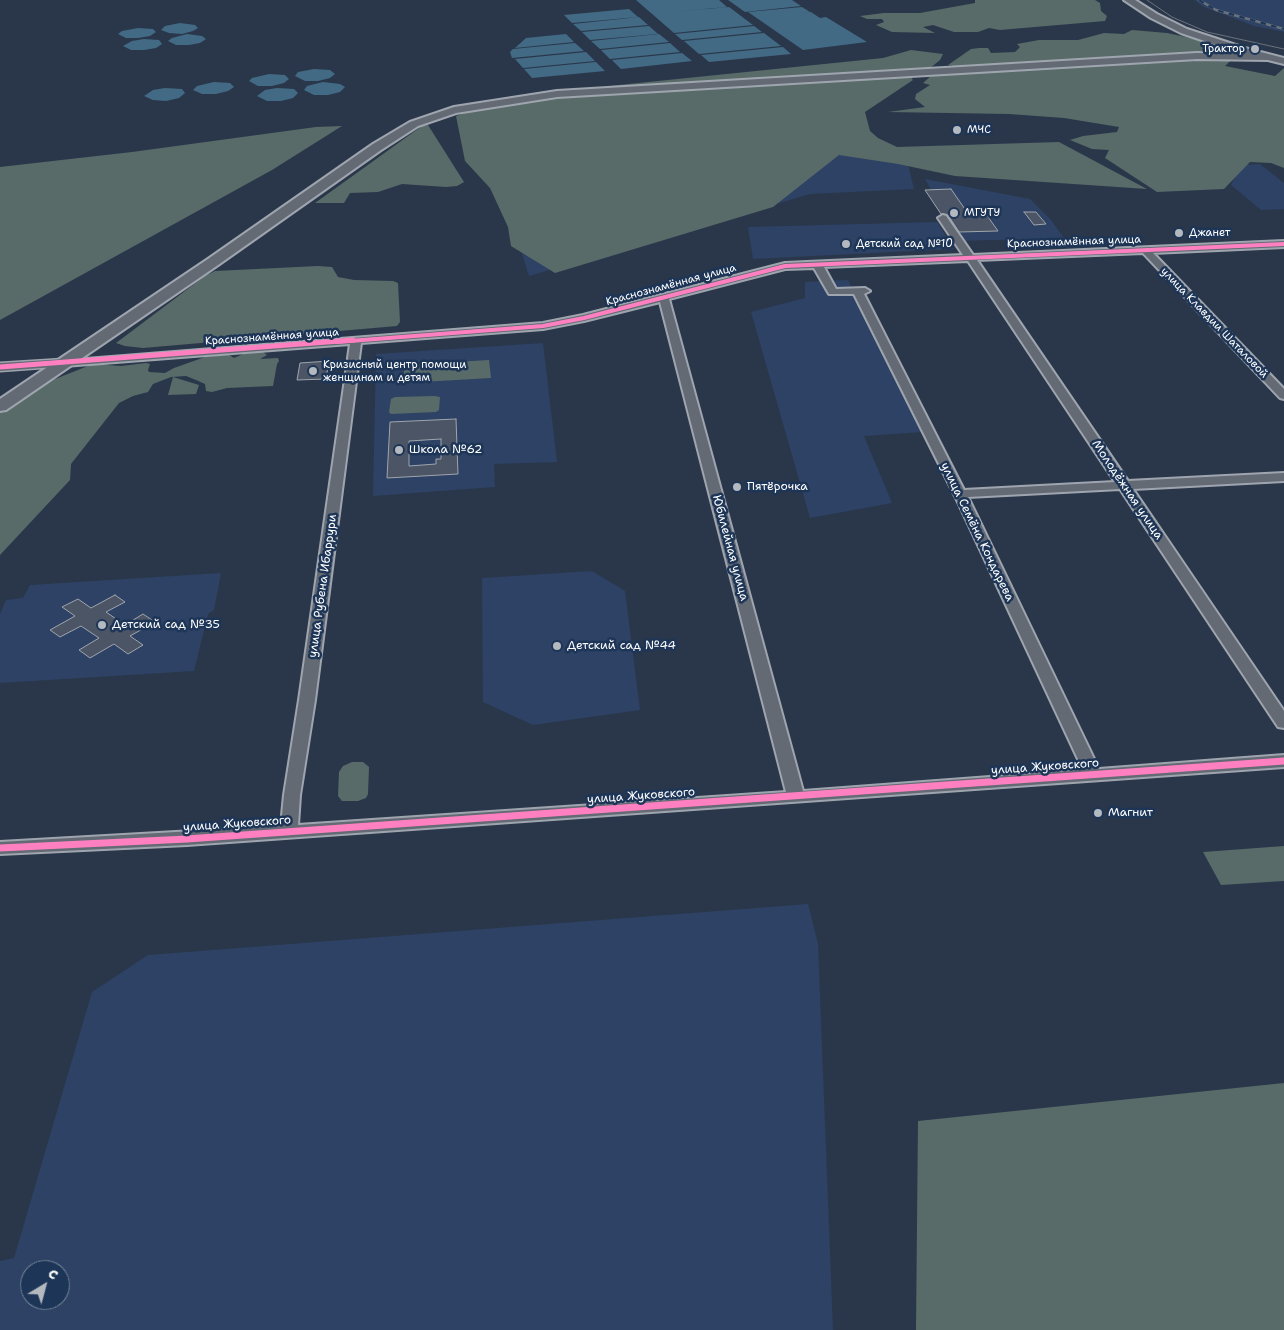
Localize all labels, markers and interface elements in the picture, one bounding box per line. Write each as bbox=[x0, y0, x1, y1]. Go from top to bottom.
place label: Трактор bbox=[1202, 42, 1245, 56]
marker: Трактор bbox=[1249, 43, 1261, 55]
place label: МЧС bbox=[967, 123, 991, 137]
marker: МЧС bbox=[951, 124, 963, 136]
place label: МГУТУ bbox=[964, 206, 1000, 220]
marker: МГУТУ bbox=[948, 207, 960, 219]
place label: Джанет bbox=[1189, 226, 1230, 240]
marker: Джанет bbox=[1173, 227, 1185, 239]
street label: Краснознамённая улица bbox=[1007, 233, 1141, 251]
place label: Детский сад №10 bbox=[856, 237, 953, 251]
marker: Детский сад №10 bbox=[840, 238, 852, 250]
street label: Краснознамённая улица bbox=[604, 261, 738, 309]
street label: улица Клавдии Шаталовой bbox=[1158, 265, 1270, 381]
street label: Краснознамённая улица bbox=[205, 326, 339, 348]
place label: Кризисный центр помощи женщинам и детям bbox=[323, 358, 466, 384]
marker: Кризисный центр помощи женщинам и детям bbox=[307, 365, 319, 377]
street label: Молодёжная улица bbox=[1088, 438, 1166, 542]
place label: Школа №62 bbox=[409, 443, 483, 457]
marker: Школа №62 bbox=[393, 444, 405, 456]
street label: улица Семёна Кондарева bbox=[937, 460, 1017, 604]
place label: Пятёрочка bbox=[747, 480, 808, 494]
marker: Пятёрочка bbox=[731, 481, 743, 493]
street label: Юбилейная улица bbox=[709, 493, 751, 603]
street label: улица Рубена Ибаррури bbox=[306, 513, 340, 659]
place label: Детский сад №35 bbox=[112, 618, 220, 632]
marker: Детский сад №35 bbox=[96, 619, 108, 631]
place label: Детский сад №44 bbox=[567, 639, 676, 653]
marker: Детский сад №44 bbox=[551, 640, 563, 652]
street label: улица Жуковского bbox=[991, 756, 1099, 778]
street label: улица Жуковского bbox=[587, 785, 695, 807]
place label: Магнит bbox=[1108, 806, 1153, 820]
marker: Магнит bbox=[1092, 807, 1104, 819]
street label: улица Жуковского bbox=[183, 813, 291, 835]
north arrow bbox=[20, 1260, 70, 1310]
text: С bbox=[45, 1264, 62, 1284]

